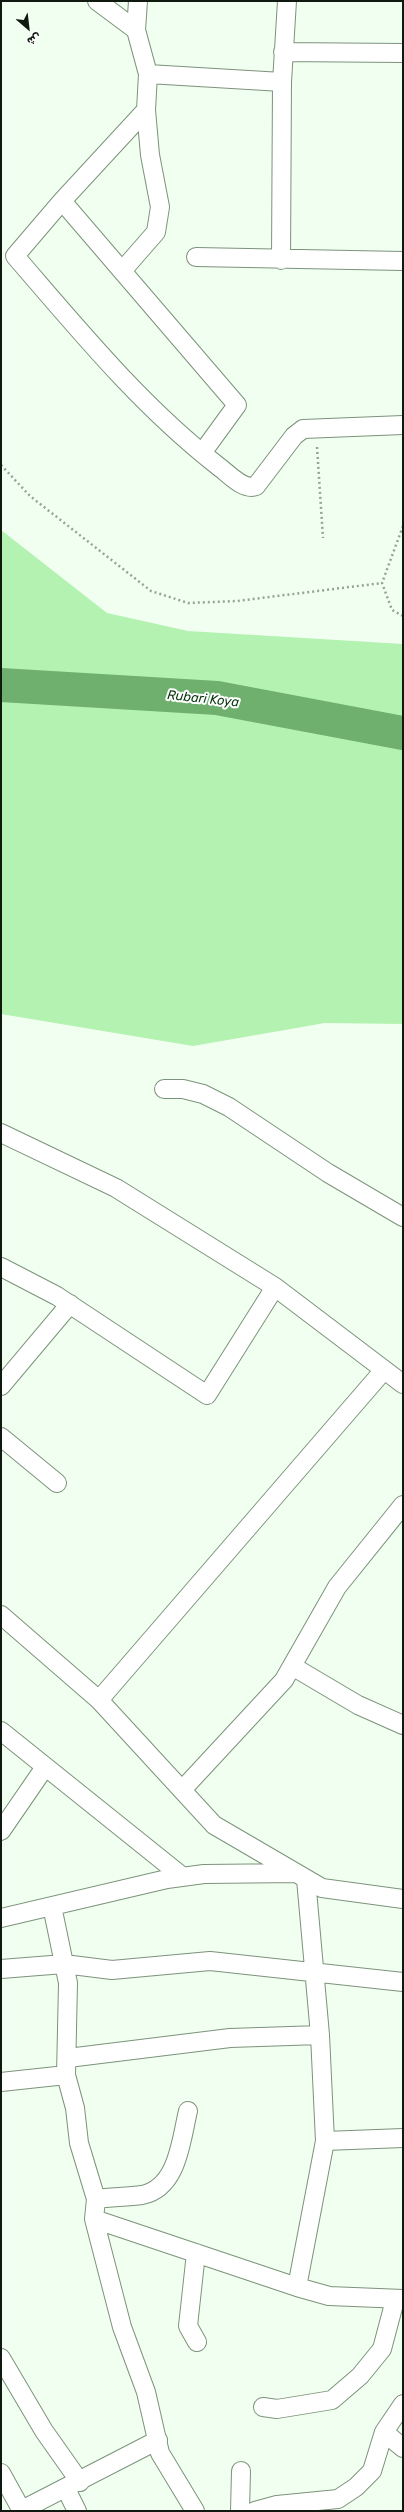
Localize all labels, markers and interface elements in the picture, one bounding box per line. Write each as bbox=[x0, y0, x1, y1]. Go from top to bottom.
north arrow bbox=[8, 8, 48, 48]
text: ش bbox=[25, 30, 43, 48]
water label: Rubari Koya bbox=[166, 687, 240, 711]

